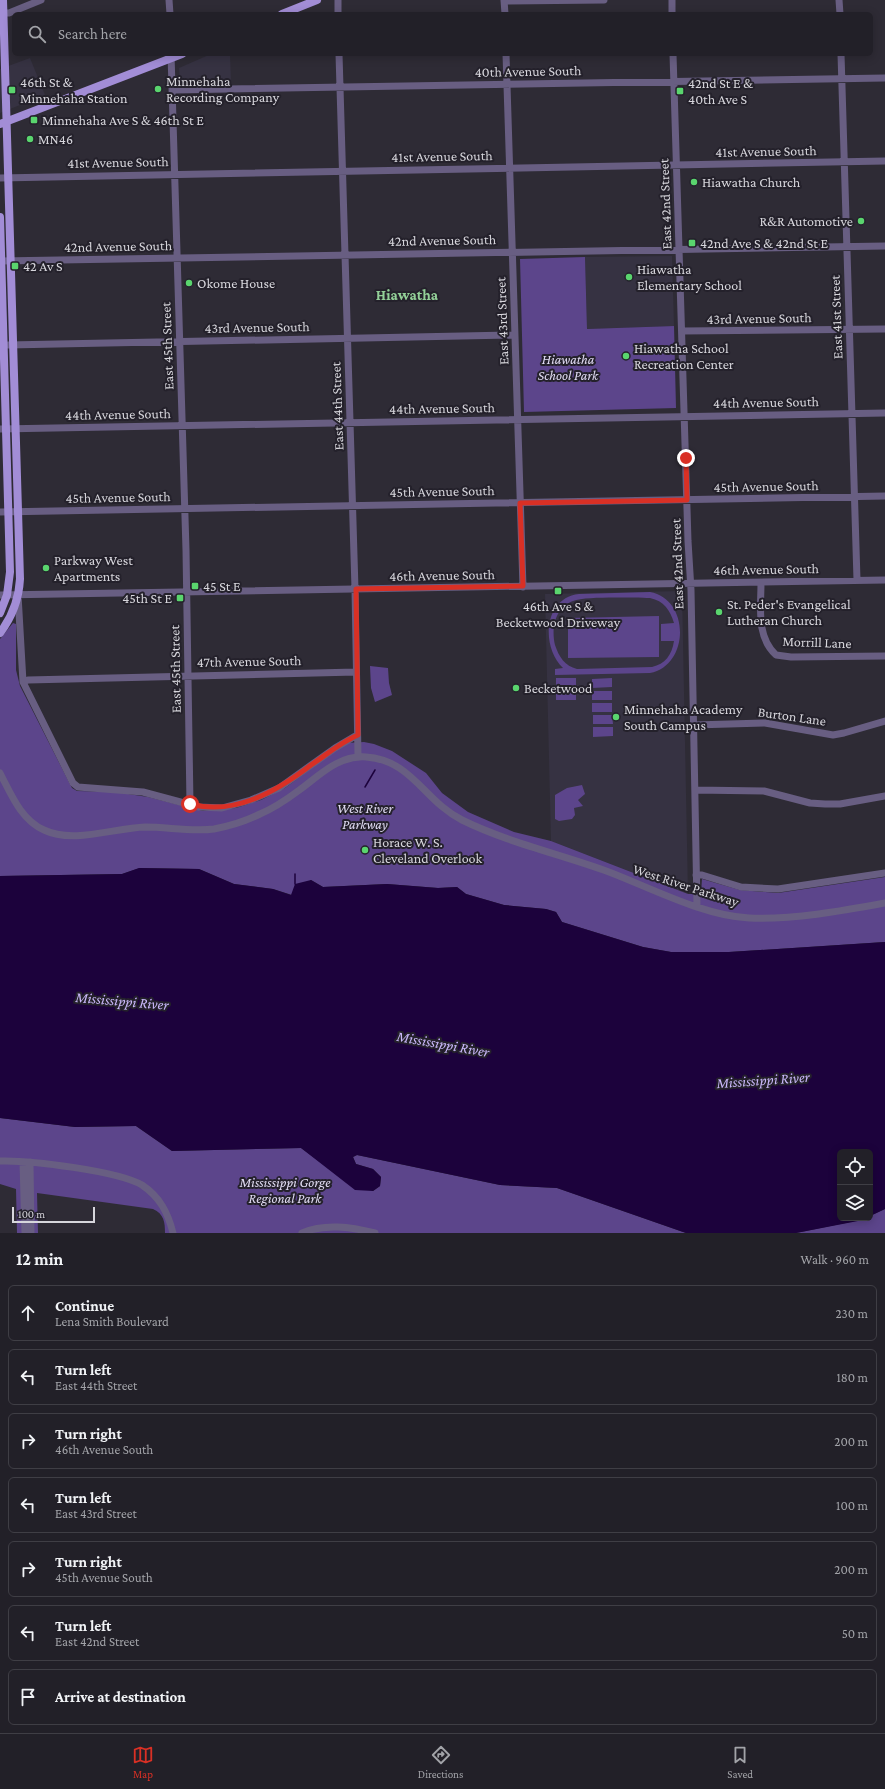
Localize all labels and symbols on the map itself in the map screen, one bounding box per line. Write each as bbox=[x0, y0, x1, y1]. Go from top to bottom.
street label: 40th Avenue South bbox=[474, 62, 582, 80]
place label: Minnehaha Recording Company bbox=[166, 73, 280, 105]
place label: 46th St & Minnehaha Station bbox=[20, 74, 128, 106]
place label: 42nd St E & 40th Ave S bbox=[688, 75, 753, 107]
marker: Minnehaha Recording Company bbox=[153, 84, 163, 94]
marker: 46th St & Minnehaha Station bbox=[7, 85, 17, 95]
marker: 42nd St E & 40th Ave S bbox=[675, 86, 685, 96]
place label: Minnehaha Ave S & 46th St E bbox=[42, 112, 204, 128]
marker: Minnehaha Ave S & 46th St E bbox=[29, 115, 39, 125]
place label: MN46 bbox=[38, 131, 73, 147]
marker: MN46 bbox=[25, 134, 35, 144]
street label: 41st Avenue South bbox=[715, 142, 817, 160]
street label: 41st Avenue South bbox=[391, 147, 493, 165]
street label: 41st Avenue South bbox=[67, 153, 169, 171]
street label: East 42nd Street bbox=[655, 158, 675, 250]
place label: Hiawatha Church bbox=[702, 174, 801, 190]
marker: Hiawatha Church bbox=[689, 177, 699, 187]
place label: R&R Automotive bbox=[759, 213, 853, 229]
marker: R&R Automotive bbox=[856, 216, 866, 226]
street label: 42nd Avenue South bbox=[388, 231, 497, 249]
place label: 42nd Ave S & 42nd St E bbox=[700, 235, 829, 251]
street label: 42nd Avenue South bbox=[64, 237, 173, 255]
marker: 42nd Ave S & 42nd St E bbox=[687, 238, 697, 248]
place label: 42 Av S bbox=[23, 258, 63, 274]
marker: 42 Av S bbox=[10, 261, 20, 271]
place label: Hiawatha Elementary School bbox=[637, 261, 742, 293]
marker: Hiawatha Elementary School bbox=[624, 272, 634, 282]
street label: East 41st Street bbox=[827, 274, 845, 359]
place label: Okome House bbox=[197, 275, 275, 291]
street label: East 43rd Street bbox=[492, 276, 512, 365]
marker: Okome House bbox=[184, 278, 194, 288]
district label: Hiawatha bbox=[376, 287, 439, 303]
street label: East 45th Street bbox=[157, 301, 177, 390]
street label: 43rd Avenue South bbox=[706, 309, 812, 327]
street label: 43rd Avenue South bbox=[204, 318, 310, 336]
place label: Hiawatha School Recreation Center bbox=[634, 340, 734, 372]
park label: Hiawatha School Park bbox=[538, 351, 599, 383]
marker: Hiawatha School Recreation Center bbox=[621, 351, 631, 361]
street label: East 44th Street bbox=[327, 361, 347, 451]
street label: 44th Avenue South bbox=[713, 393, 820, 411]
street label: 44th Avenue South bbox=[389, 399, 496, 417]
street label: 44th Avenue South bbox=[65, 405, 172, 423]
route end bbox=[677, 449, 695, 467]
street label: 45th Avenue South bbox=[713, 477, 819, 495]
street label: 45th Avenue South bbox=[389, 482, 495, 500]
street label: 45th Avenue South bbox=[65, 488, 171, 506]
street label: East 42nd Street bbox=[667, 518, 687, 610]
place label: Parkway West Apartments bbox=[54, 552, 133, 584]
street label: 46th Avenue South bbox=[713, 560, 820, 578]
marker: Parkway West Apartments bbox=[41, 563, 51, 573]
street label: 46th Avenue South bbox=[389, 566, 496, 584]
place label: 45 St E bbox=[203, 578, 241, 594]
marker: 45 St E bbox=[190, 581, 200, 591]
marker: 46th Ave S & Becketwood Driveway bbox=[553, 586, 563, 596]
place label: 45th St E bbox=[122, 590, 172, 606]
marker: 45th St E bbox=[175, 593, 185, 603]
place label: St. Peder's Evangelical Lutheran Church bbox=[727, 596, 851, 628]
place label: 46th Ave S & Becketwood Driveway bbox=[496, 598, 621, 630]
marker: St. Peder's Evangelical Lutheran Church bbox=[714, 607, 724, 617]
street label: East 45th Street bbox=[166, 624, 184, 713]
street label: Morrill Lane bbox=[782, 633, 852, 651]
street label: 47th Avenue South bbox=[196, 652, 302, 670]
place label: Becketwood bbox=[524, 680, 593, 696]
marker: Becketwood bbox=[511, 683, 521, 693]
place label: Minnehaha Academy South Campus bbox=[624, 701, 743, 733]
street label: Burton Lane bbox=[757, 703, 827, 729]
marker: Minnehaha Academy South Campus bbox=[611, 712, 621, 722]
route start bbox=[181, 795, 199, 813]
park label: West River Parkway bbox=[337, 800, 394, 832]
place label: Horace W. S. Cleveland Overlook bbox=[373, 834, 483, 866]
marker: Horace W. S. Cleveland Overlook bbox=[360, 845, 370, 855]
street label: West River Parkway bbox=[631, 860, 741, 910]
water label: Mississippi River bbox=[74, 989, 170, 1014]
water label: Mississippi River bbox=[394, 1028, 491, 1061]
water label: Mississippi River bbox=[715, 1069, 811, 1092]
park label: Mississippi Gorge Regional Park bbox=[238, 1174, 331, 1206]
scale bar bbox=[12, 1205, 95, 1224]

